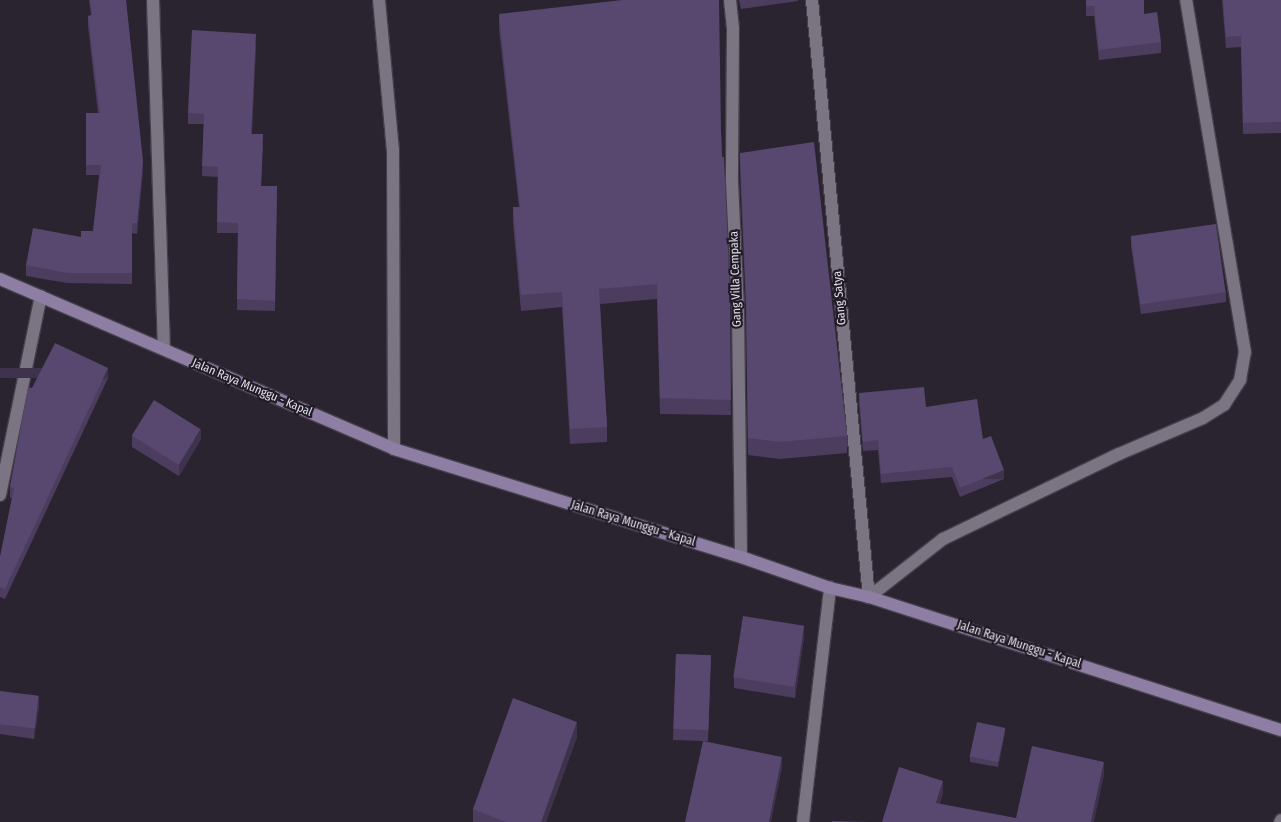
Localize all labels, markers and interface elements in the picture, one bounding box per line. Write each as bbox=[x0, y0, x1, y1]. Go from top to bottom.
street label: Gang Villa Cempaka bbox=[727, 231, 745, 327]
street label: Gang Satya bbox=[830, 270, 850, 326]
street label: Jalan Raya Munggu - Kapal bbox=[190, 356, 314, 420]
street label: Jalan Raya Munggu - Kapal bbox=[569, 498, 697, 550]
street label: Jalan Raya Munggu - Kapal bbox=[955, 618, 1083, 672]

